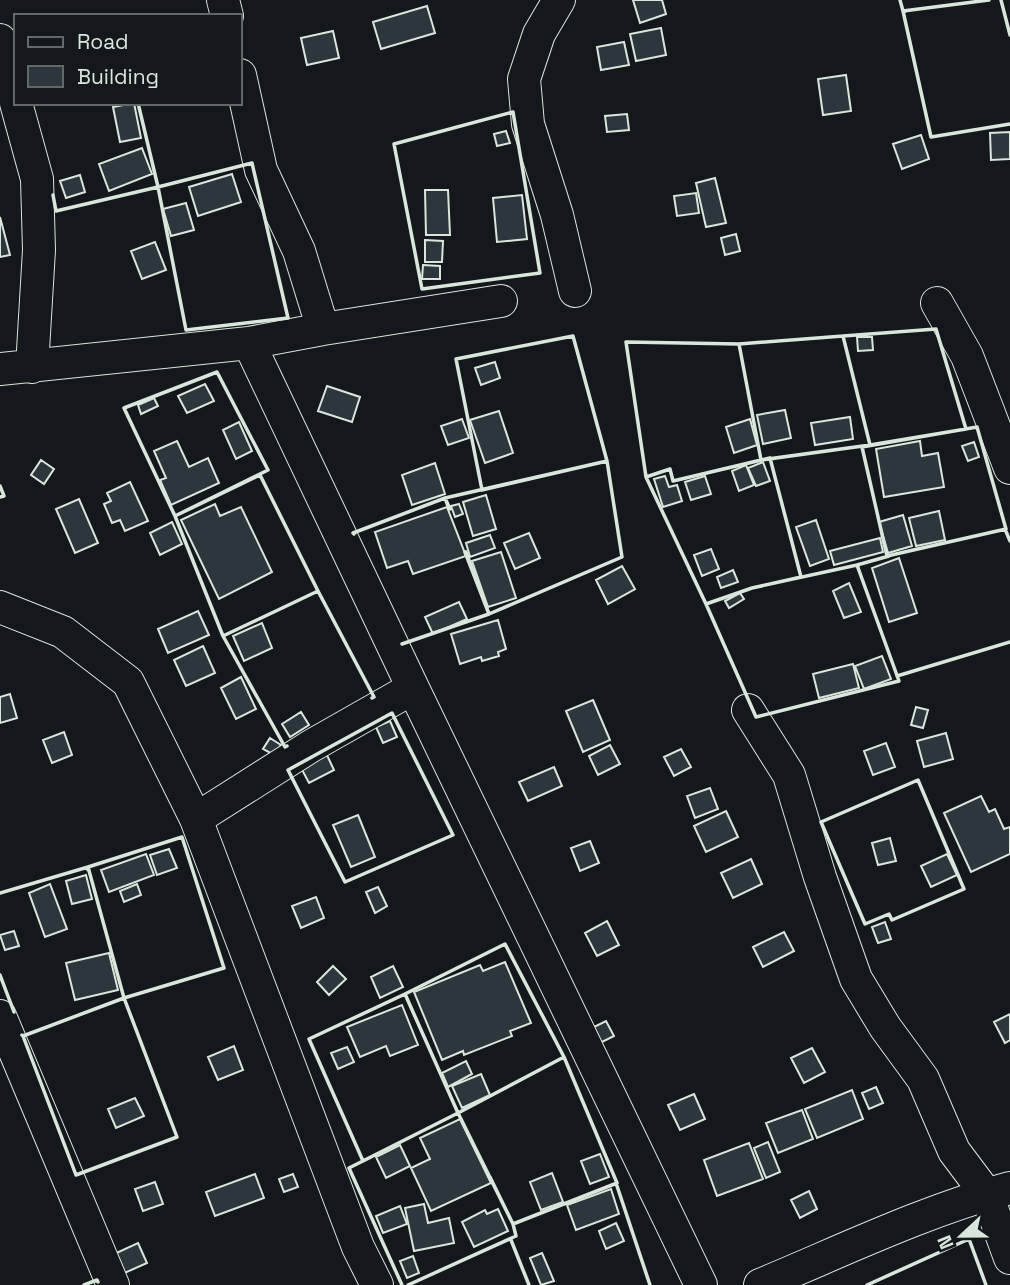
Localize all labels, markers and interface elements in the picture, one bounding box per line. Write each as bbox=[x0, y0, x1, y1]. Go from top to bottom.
legend bbox=[14, 14, 242, 105]
text: Road bbox=[77, 28, 129, 55]
text: Building bbox=[77, 63, 159, 90]
north arrow bbox=[926, 1201, 996, 1271]
text: N bbox=[932, 1232, 960, 1253]

